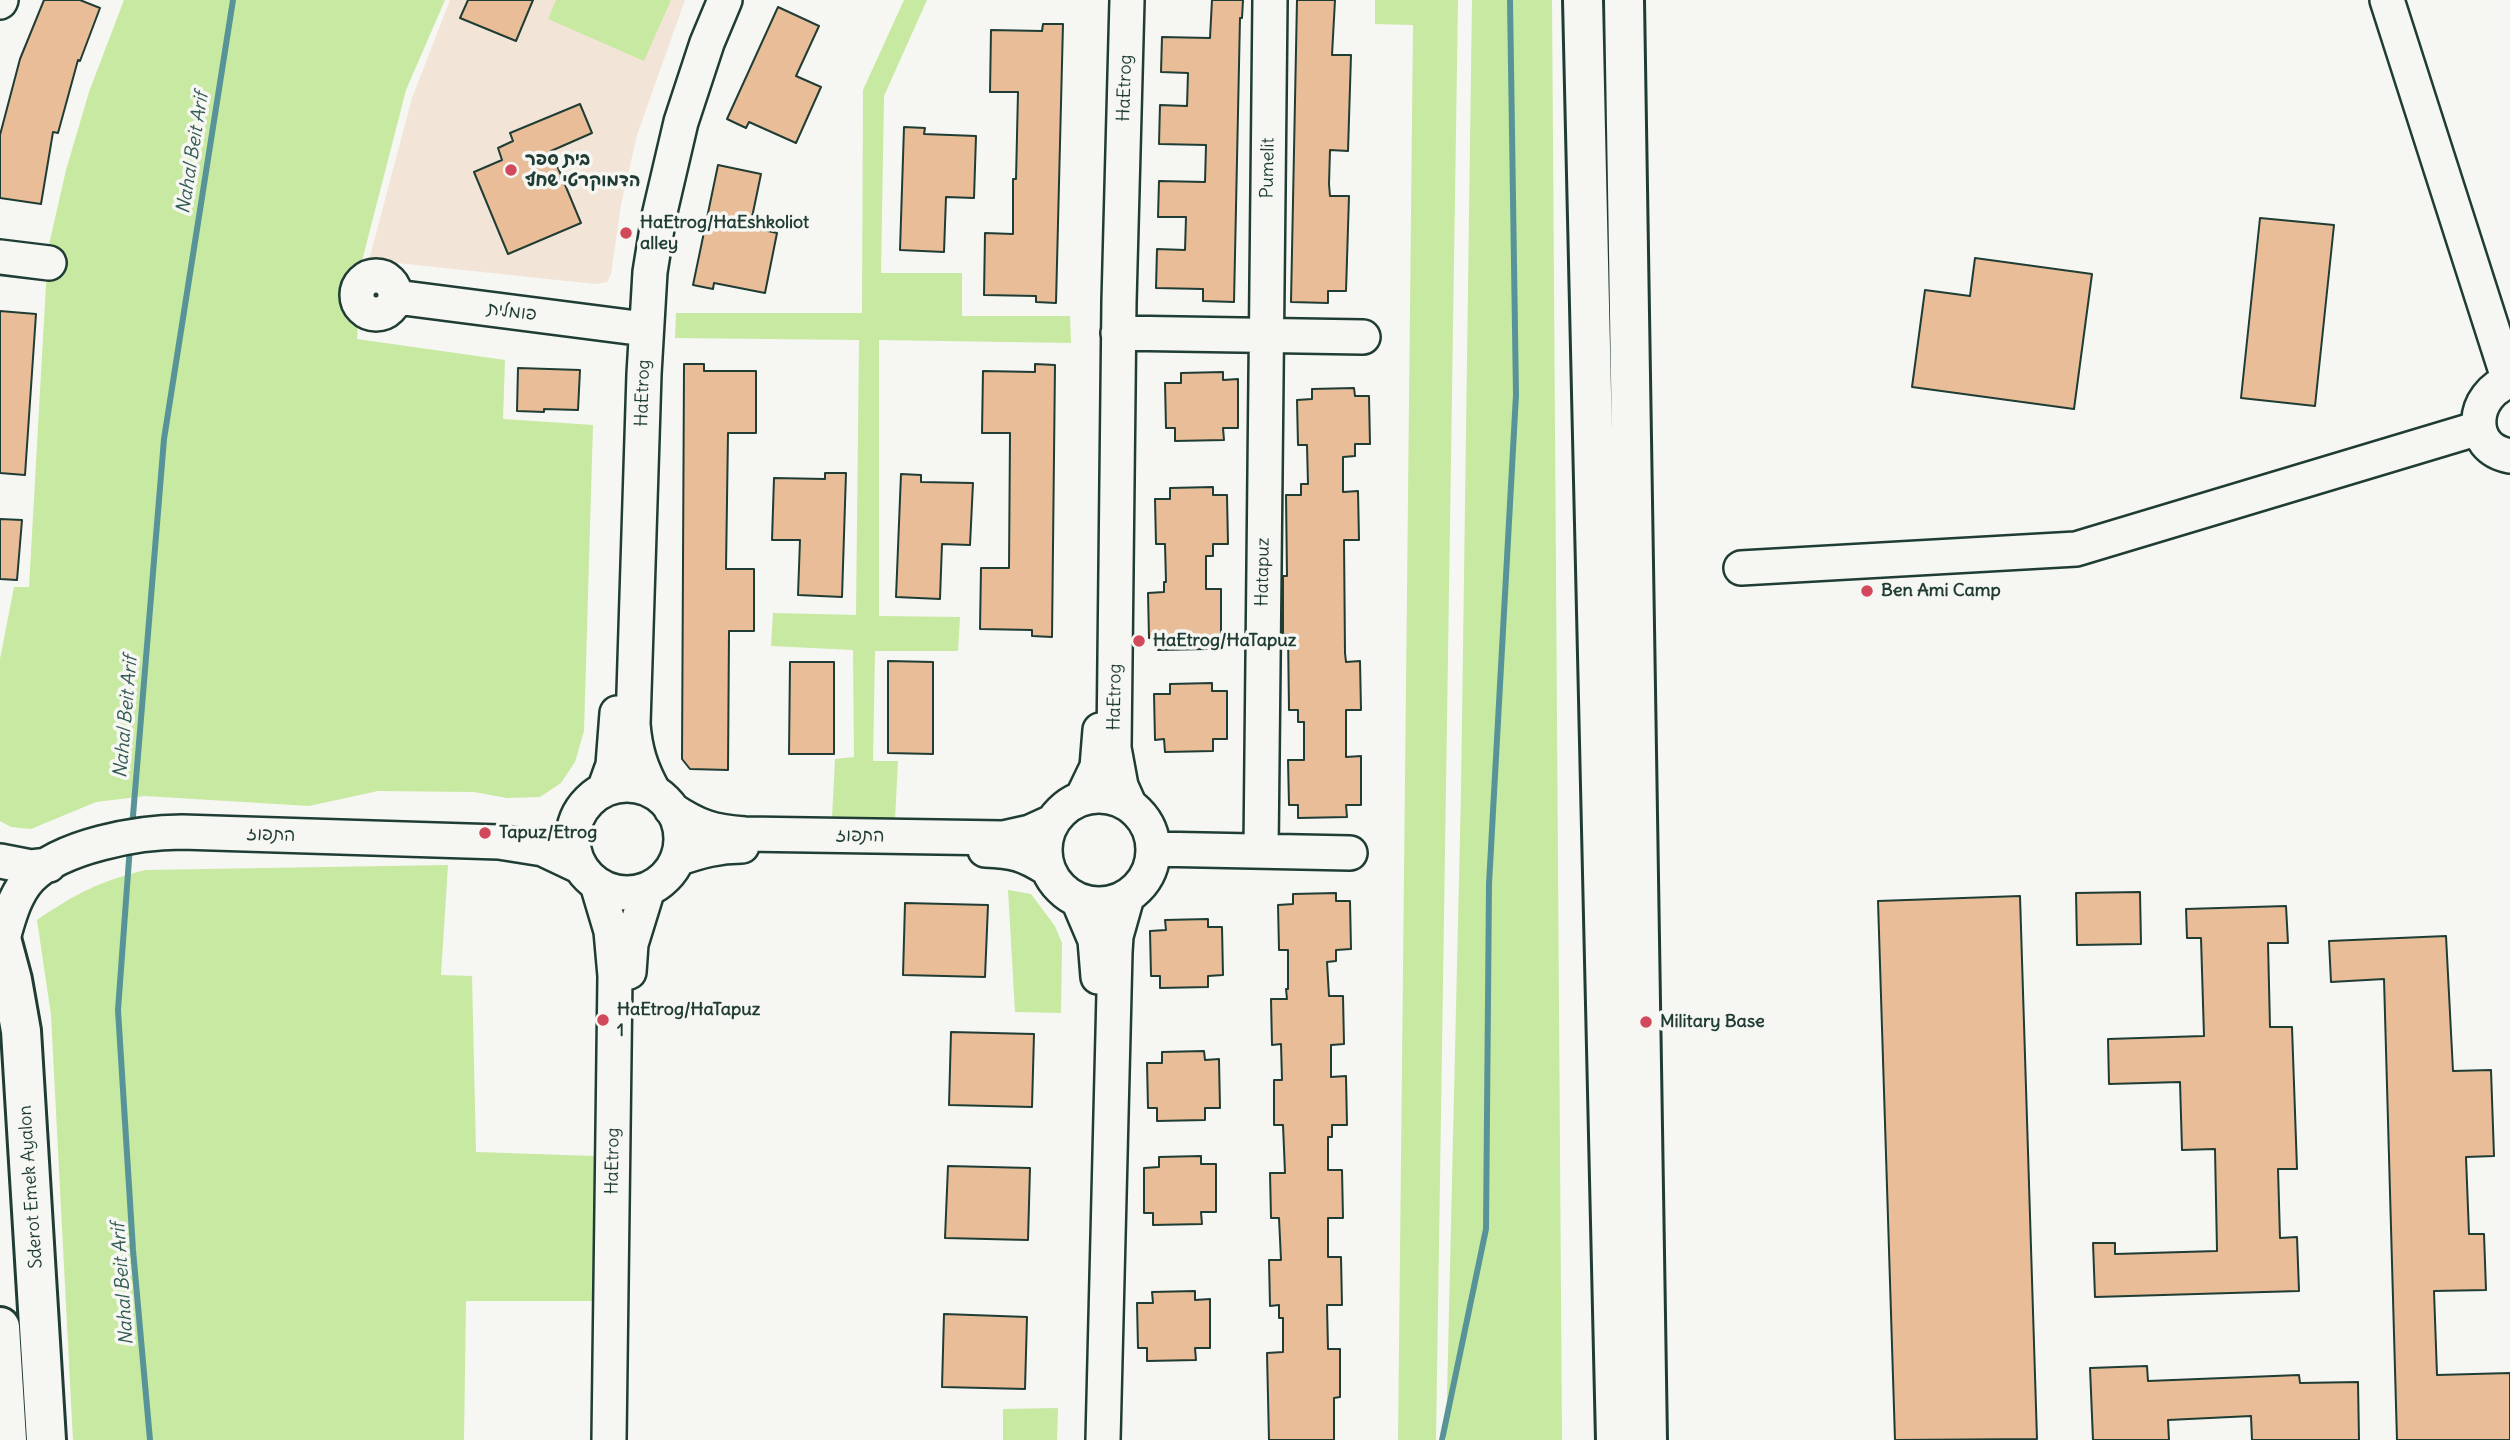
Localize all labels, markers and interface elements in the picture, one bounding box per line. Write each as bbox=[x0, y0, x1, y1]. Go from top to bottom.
street label: HaEtrog bbox=[1113, 54, 1137, 122]
water label: Nahal Beit Arif bbox=[172, 91, 214, 215]
street label: Pumelit bbox=[1257, 137, 1279, 199]
place label: בית ספר הדמוקרטי שחף bbox=[525, 149, 641, 192]
marker: בית ספר הדמוקרטי שחף bbox=[503, 162, 519, 178]
place label: HaEtrog/HaEshkoliot alley bbox=[640, 212, 809, 255]
marker: HaEtrog/HaEshkoliot alley bbox=[618, 225, 634, 241]
street label: פומלית bbox=[486, 298, 538, 326]
street label: HaEtrog bbox=[631, 359, 655, 427]
street label: Hatapuz bbox=[1252, 537, 1274, 607]
place label: Ben Ami Camp bbox=[1881, 580, 2001, 602]
marker: Ben Ami Camp bbox=[1859, 583, 1875, 599]
place label: HaEtrog/HaTapuz bbox=[1153, 630, 1296, 652]
marker: HaEtrog/HaTapuz bbox=[1131, 633, 1147, 649]
water label: Nahal Beit Arif bbox=[109, 655, 143, 779]
street label: HaEtrog bbox=[1104, 663, 1126, 731]
place label: Tapuz/Etrog bbox=[499, 822, 597, 844]
street label: התפוז bbox=[246, 823, 296, 847]
marker: Tapuz/Etrog bbox=[477, 825, 493, 841]
street label: התפוז bbox=[835, 825, 885, 847]
place label: HaEtrog/HaTapuz 1 bbox=[617, 999, 760, 1042]
place label: Military Base bbox=[1660, 1011, 1765, 1033]
marker: HaEtrog/HaTapuz 1 bbox=[595, 1012, 611, 1028]
marker: Military Base bbox=[1638, 1014, 1654, 1030]
street label: Sderot Emek Ayalon bbox=[15, 1105, 47, 1269]
street label: HaEtrog bbox=[602, 1127, 624, 1195]
water label: Nahal Beit Arif bbox=[107, 1222, 139, 1346]

